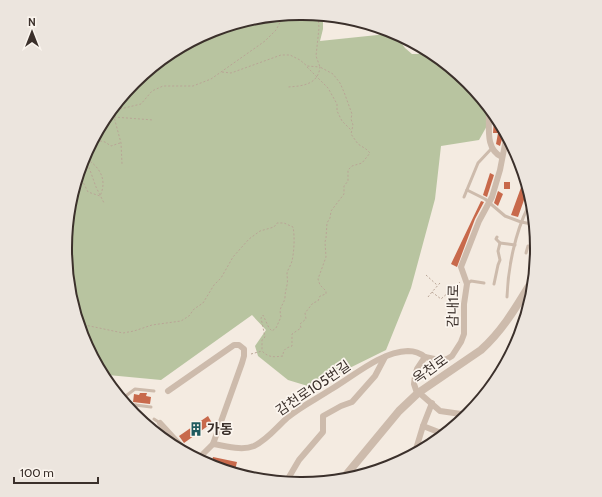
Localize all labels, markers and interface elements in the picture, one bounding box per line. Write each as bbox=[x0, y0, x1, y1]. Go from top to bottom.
north arrow bbox=[12, 12, 52, 52]
text: N bbox=[28, 15, 36, 29]
street label: 감내1로 bbox=[444, 284, 462, 328]
street label: 옥천로 bbox=[409, 350, 451, 387]
street label: 감천로105번길 bbox=[272, 356, 354, 420]
place label: 가동 bbox=[207, 420, 233, 438]
building icon: 가동 bbox=[188, 421, 204, 437]
scale bar bbox=[14, 459, 98, 485]
text: 100 m bbox=[20, 465, 54, 480]

